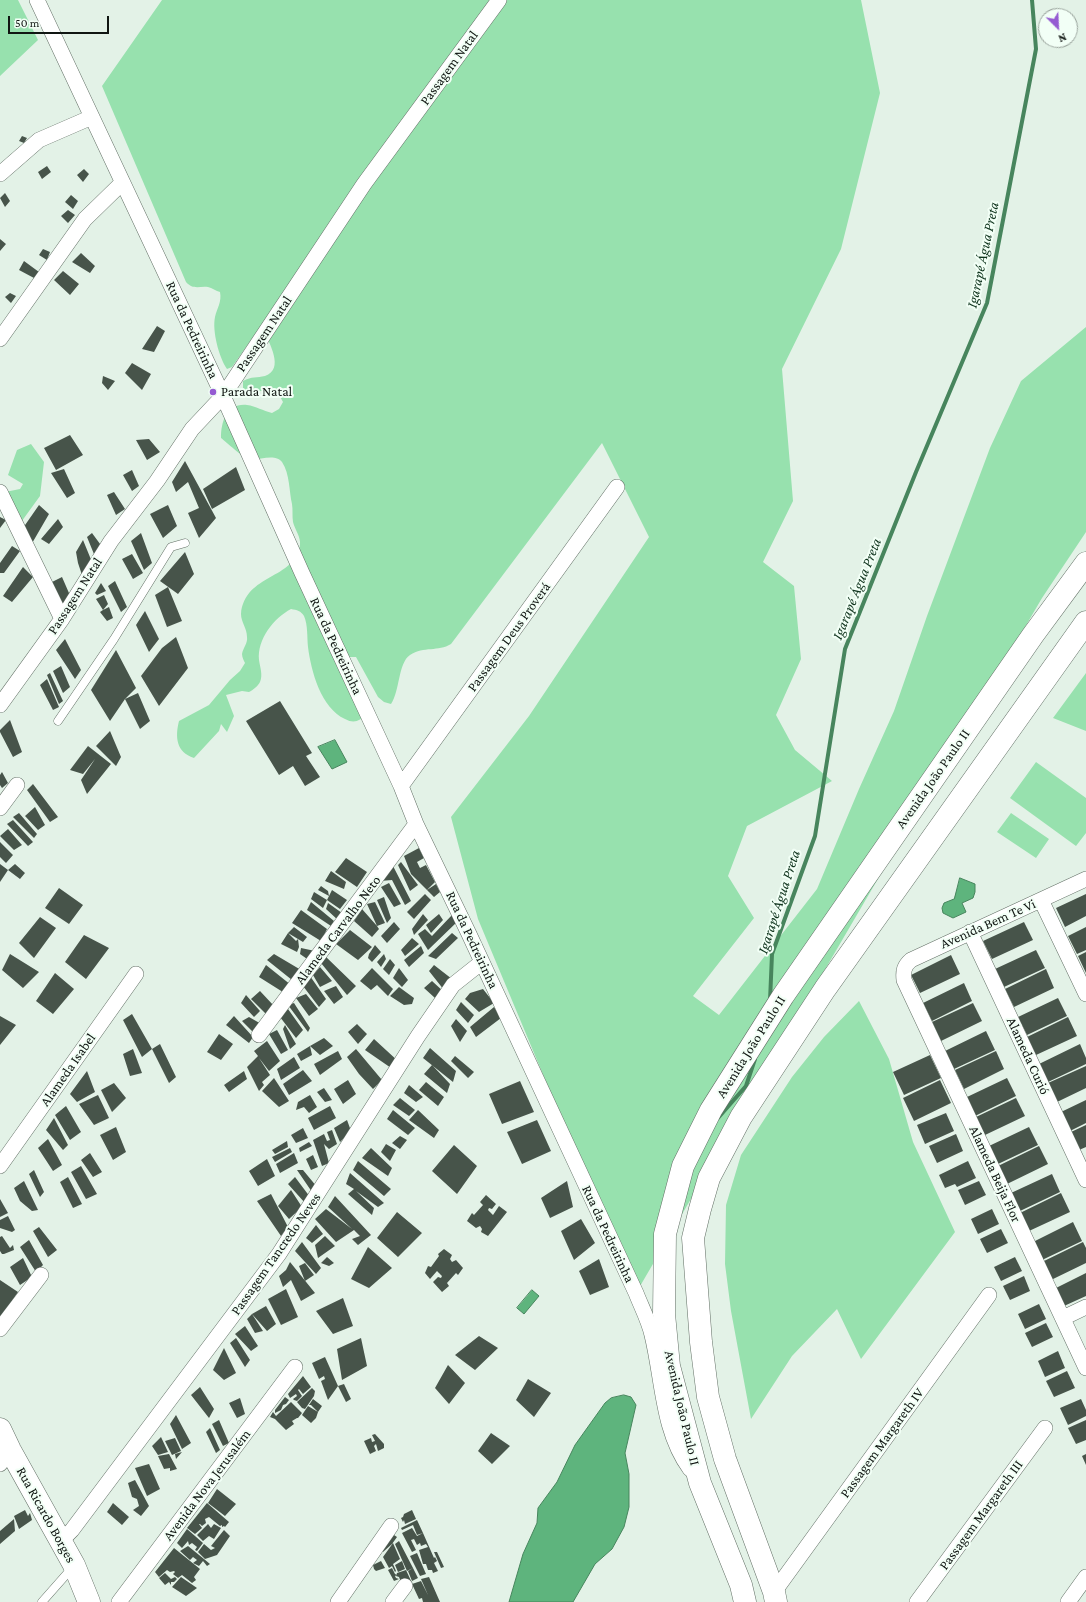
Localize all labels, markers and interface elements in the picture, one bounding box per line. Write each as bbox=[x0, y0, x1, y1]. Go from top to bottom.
scale bar bbox=[10, 8, 111, 34]
north arrow bbox=[1038, 8, 1078, 48]
text: 50 m bbox=[15, 16, 39, 30]
street label: Passagem Natal bbox=[416, 28, 482, 108]
text: N bbox=[1057, 31, 1068, 45]
water label: Igarapé Água Preta bbox=[963, 200, 1003, 310]
street label: Rua da Pedreirinha bbox=[162, 279, 222, 381]
street label: Passagem Natal bbox=[232, 293, 296, 375]
place label: Parada Natal bbox=[221, 384, 292, 400]
marker: Parada Natal bbox=[208, 387, 218, 397]
water label: Igarapé Água Preta bbox=[828, 536, 886, 642]
street label: Passagem Natal bbox=[44, 555, 106, 637]
street label: Passagem Deus Proverá bbox=[464, 579, 554, 695]
street label: Rua da Pedreirinha bbox=[306, 595, 366, 697]
street label: Avenida João Paulo II bbox=[892, 726, 974, 832]
water label: Igarapé Água Preta bbox=[754, 848, 804, 956]
street label: Alameda Carvalho Neto bbox=[292, 872, 384, 988]
street label: Rua da Pedreirinha bbox=[442, 889, 502, 991]
street label: Avenida Bem Te Vi bbox=[938, 895, 1038, 953]
street label: Avenida João Paulo II bbox=[713, 993, 789, 1101]
street label: Alameda Curió bbox=[1003, 1015, 1053, 1097]
street label: Alameda Isabel bbox=[37, 1030, 99, 1110]
street label: Alameda Beija Flor bbox=[965, 1123, 1025, 1225]
street label: Rua da Pedreirinha bbox=[578, 1183, 638, 1285]
street label: Passagem Tancredo Neves bbox=[227, 1190, 325, 1318]
street label: Avenida João Paulo II bbox=[661, 1349, 703, 1467]
street label: Passagem Margareth IV bbox=[837, 1385, 927, 1501]
street label: Avenida Nova Jerusalém bbox=[160, 1426, 254, 1544]
street label: Passagem Margareth III bbox=[935, 1457, 1027, 1573]
street label: Rua Ricardo Borges bbox=[13, 1464, 79, 1566]

